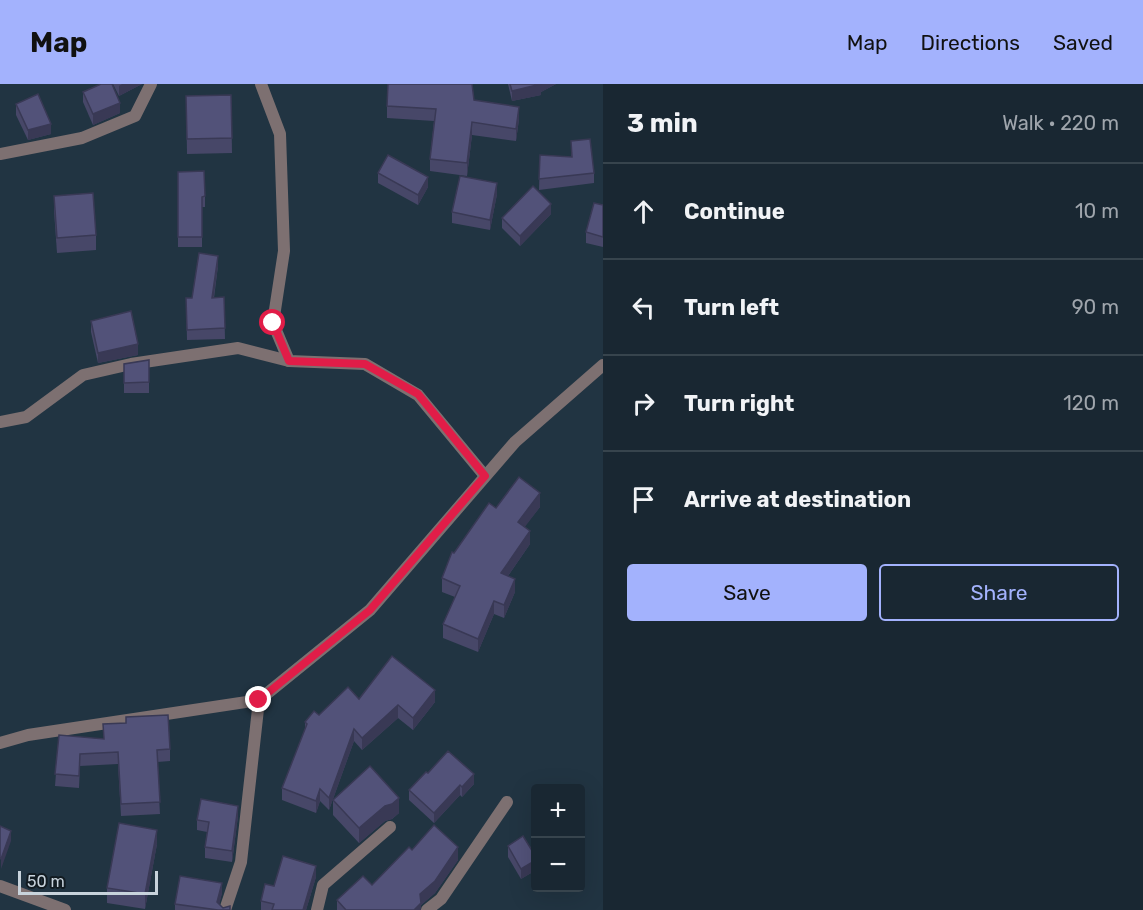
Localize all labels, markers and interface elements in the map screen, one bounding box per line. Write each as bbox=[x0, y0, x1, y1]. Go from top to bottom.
text: Map bbox=[30, 26, 87, 59]
text: Map bbox=[847, 30, 888, 55]
text: Directions bbox=[921, 30, 1020, 55]
text: Saved bbox=[1053, 30, 1113, 55]
text: 3 min bbox=[627, 108, 698, 139]
text: Walk · 220 m bbox=[1002, 111, 1119, 135]
icon: ahead bbox=[627, 195, 660, 228]
text: Continue bbox=[684, 198, 785, 225]
text: 10 m bbox=[1075, 199, 1119, 223]
icon: left bbox=[627, 291, 660, 324]
text: Turn left bbox=[684, 294, 779, 321]
text: 90 m bbox=[1072, 295, 1119, 319]
route start bbox=[259, 309, 285, 335]
icon: right bbox=[627, 387, 660, 420]
text: Turn right bbox=[684, 390, 794, 417]
text: 120 m bbox=[1063, 391, 1119, 415]
icon: arrive bbox=[627, 483, 660, 516]
text: Arrive at destination bbox=[684, 486, 911, 513]
button: Save bbox=[627, 564, 867, 621]
button: Share bbox=[879, 564, 1119, 621]
route end bbox=[245, 686, 271, 712]
map controls bbox=[531, 784, 585, 892]
button: + bbox=[531, 784, 585, 838]
button: − bbox=[531, 838, 585, 892]
scale bar bbox=[18, 868, 158, 896]
text: 50 m bbox=[27, 872, 65, 891]

